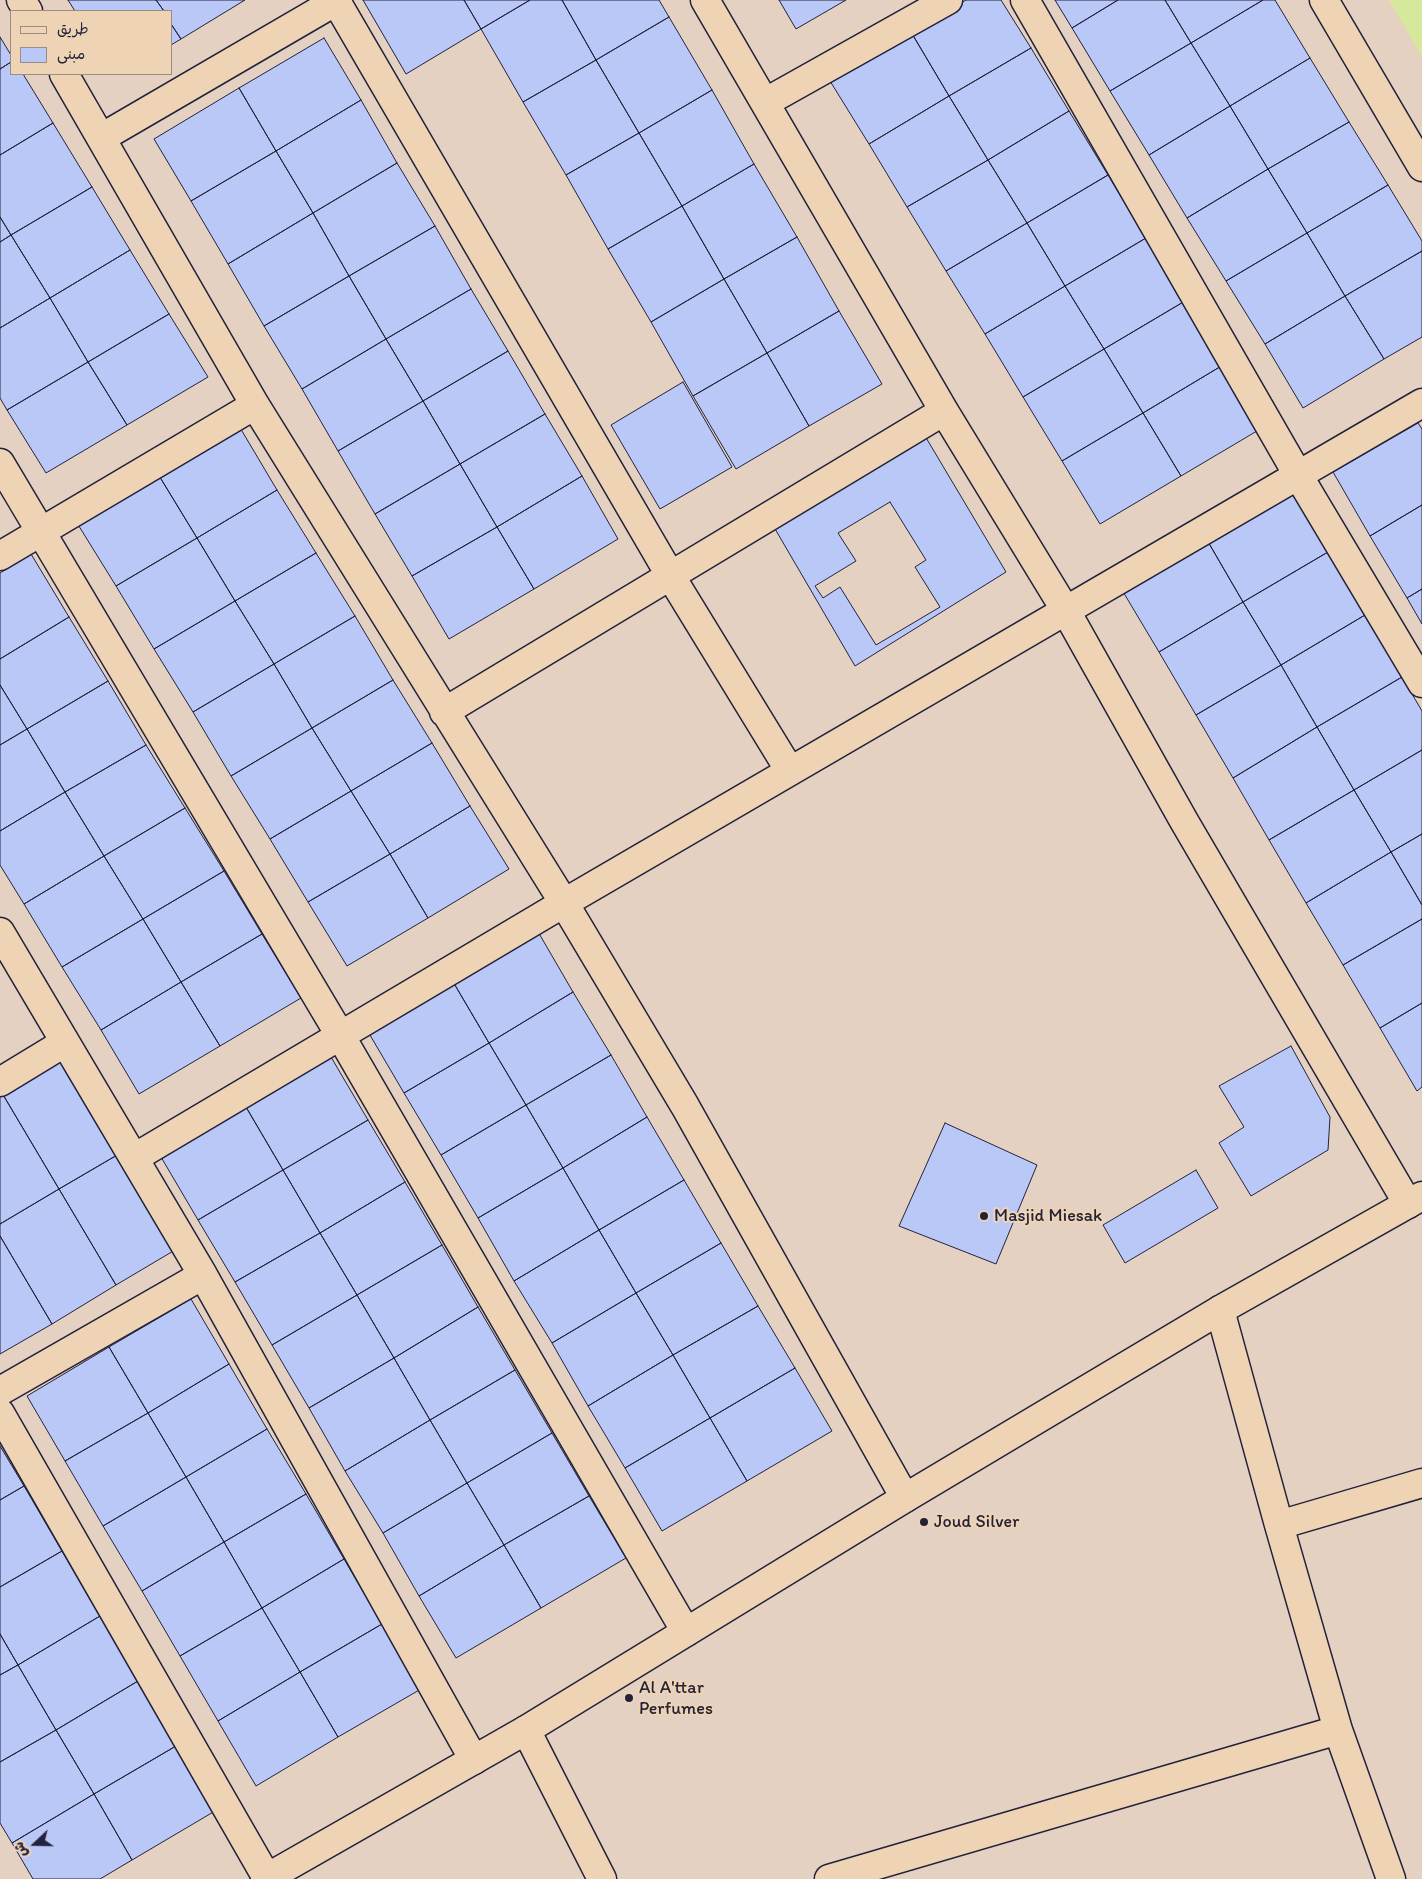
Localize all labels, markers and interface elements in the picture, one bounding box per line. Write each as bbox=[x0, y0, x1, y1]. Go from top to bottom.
legend bbox=[10, 10, 172, 75]
text: طريق bbox=[57, 20, 89, 38]
text: مبنى bbox=[57, 45, 85, 63]
place label: Masjid Miesak bbox=[994, 1205, 1102, 1227]
marker: Masjid Miesak bbox=[978, 1210, 990, 1222]
place label: Joud Silver bbox=[934, 1511, 1019, 1533]
marker: Joud Silver bbox=[918, 1516, 930, 1528]
place label: Al A'ttar Perfumes bbox=[639, 1677, 713, 1720]
marker: Al A'ttar Perfumes bbox=[623, 1692, 635, 1704]
north arrow bbox=[10, 1819, 60, 1869]
text: ش bbox=[10, 1839, 31, 1860]

